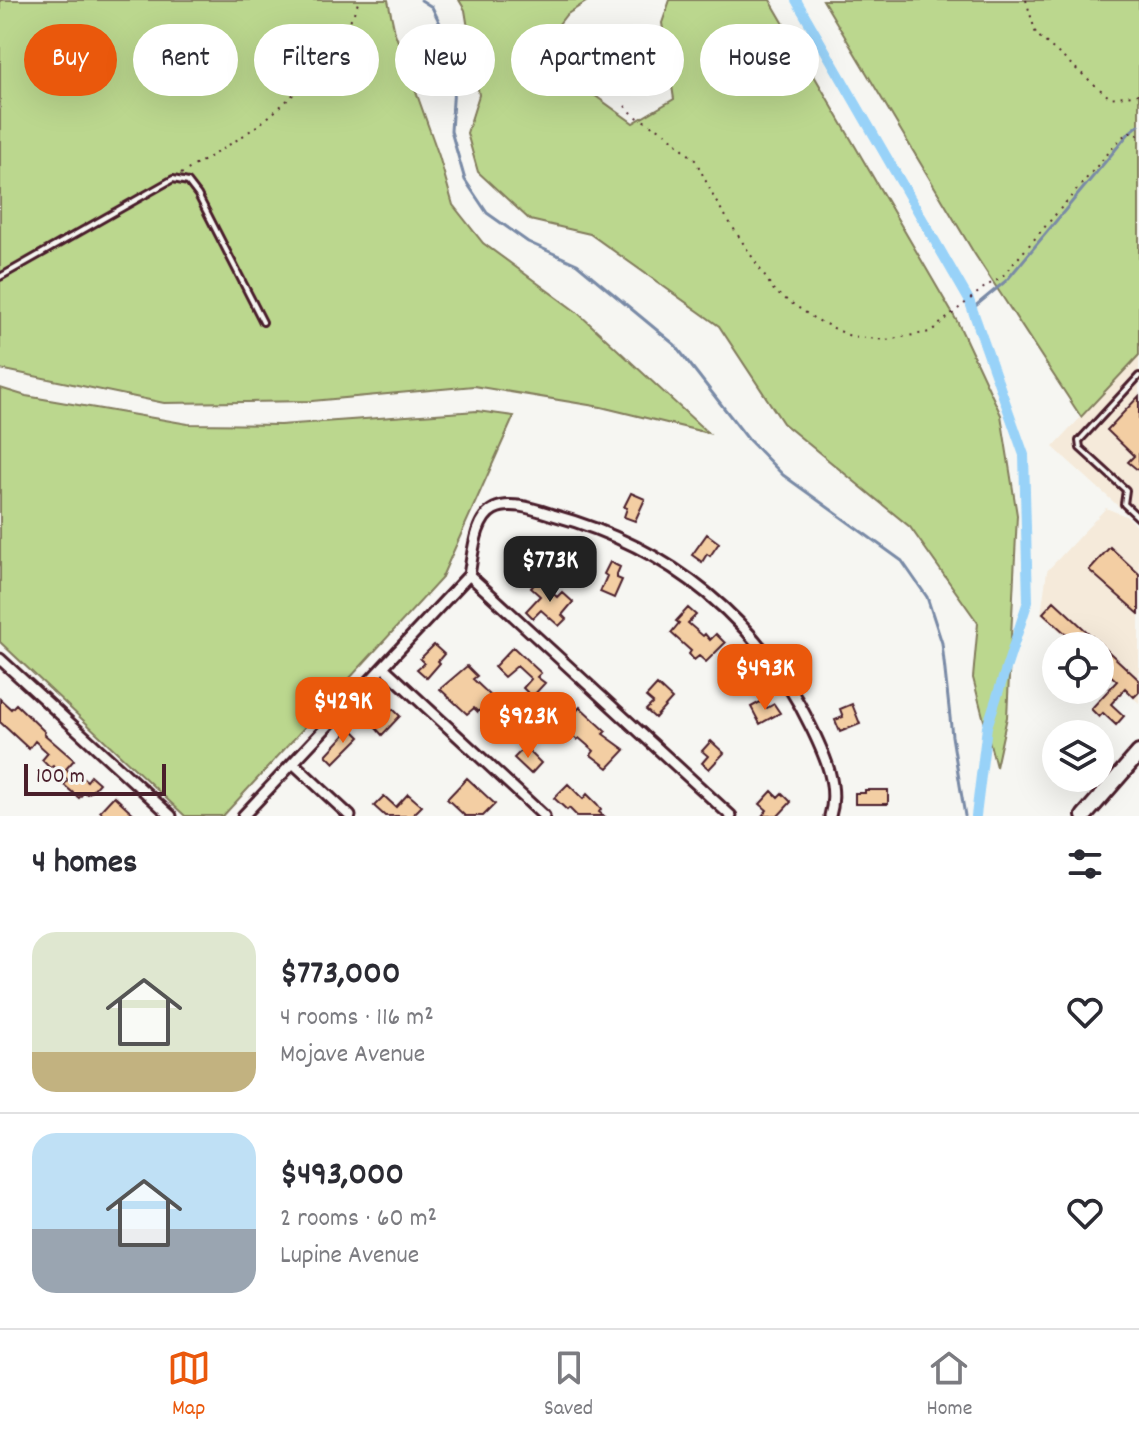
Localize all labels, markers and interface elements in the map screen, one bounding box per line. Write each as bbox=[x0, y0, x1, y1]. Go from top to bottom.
chip: Buy bbox=[24, 24, 117, 96]
chip: Rent bbox=[133, 24, 238, 96]
chip: Filters bbox=[254, 24, 379, 96]
chip: New bbox=[395, 24, 495, 96]
chip: Apartment bbox=[511, 24, 684, 96]
chip: House bbox=[700, 24, 819, 96]
pin: $773K bbox=[494, 536, 606, 604]
text: $773K bbox=[522, 543, 578, 580]
map controls bbox=[1042, 632, 1114, 792]
button: locate bbox=[1042, 632, 1114, 704]
pin: $493K bbox=[709, 644, 821, 712]
text: $493K bbox=[735, 651, 795, 688]
pin: $429K bbox=[287, 677, 399, 745]
text: $429K bbox=[313, 684, 373, 721]
pin: $923K bbox=[472, 692, 584, 760]
text: $923K bbox=[498, 699, 558, 736]
button: layers bbox=[1042, 720, 1114, 792]
scale bar bbox=[24, 760, 166, 796]
text: 100 m bbox=[36, 762, 85, 793]
text: 4 homes bbox=[32, 840, 137, 889]
icon: filters bbox=[1063, 842, 1107, 886]
text: $773,000 bbox=[280, 951, 400, 1000]
icon: home bbox=[96, 964, 192, 1060]
icon: heart bbox=[1063, 990, 1107, 1034]
text: 4 rooms · 116 m² bbox=[280, 1000, 434, 1037]
text: Mojave Avenue bbox=[280, 1037, 425, 1074]
text: $493,000 bbox=[280, 1152, 404, 1201]
icon: home bbox=[96, 1165, 192, 1261]
icon: heart bbox=[1063, 1191, 1107, 1235]
text: 2 rooms · 60 m² bbox=[280, 1201, 437, 1238]
text: Lupine Avenue bbox=[280, 1238, 419, 1275]
tab: Map bbox=[167, 1346, 211, 1425]
tab: Saved bbox=[544, 1346, 593, 1425]
tab: Home bbox=[926, 1346, 972, 1425]

